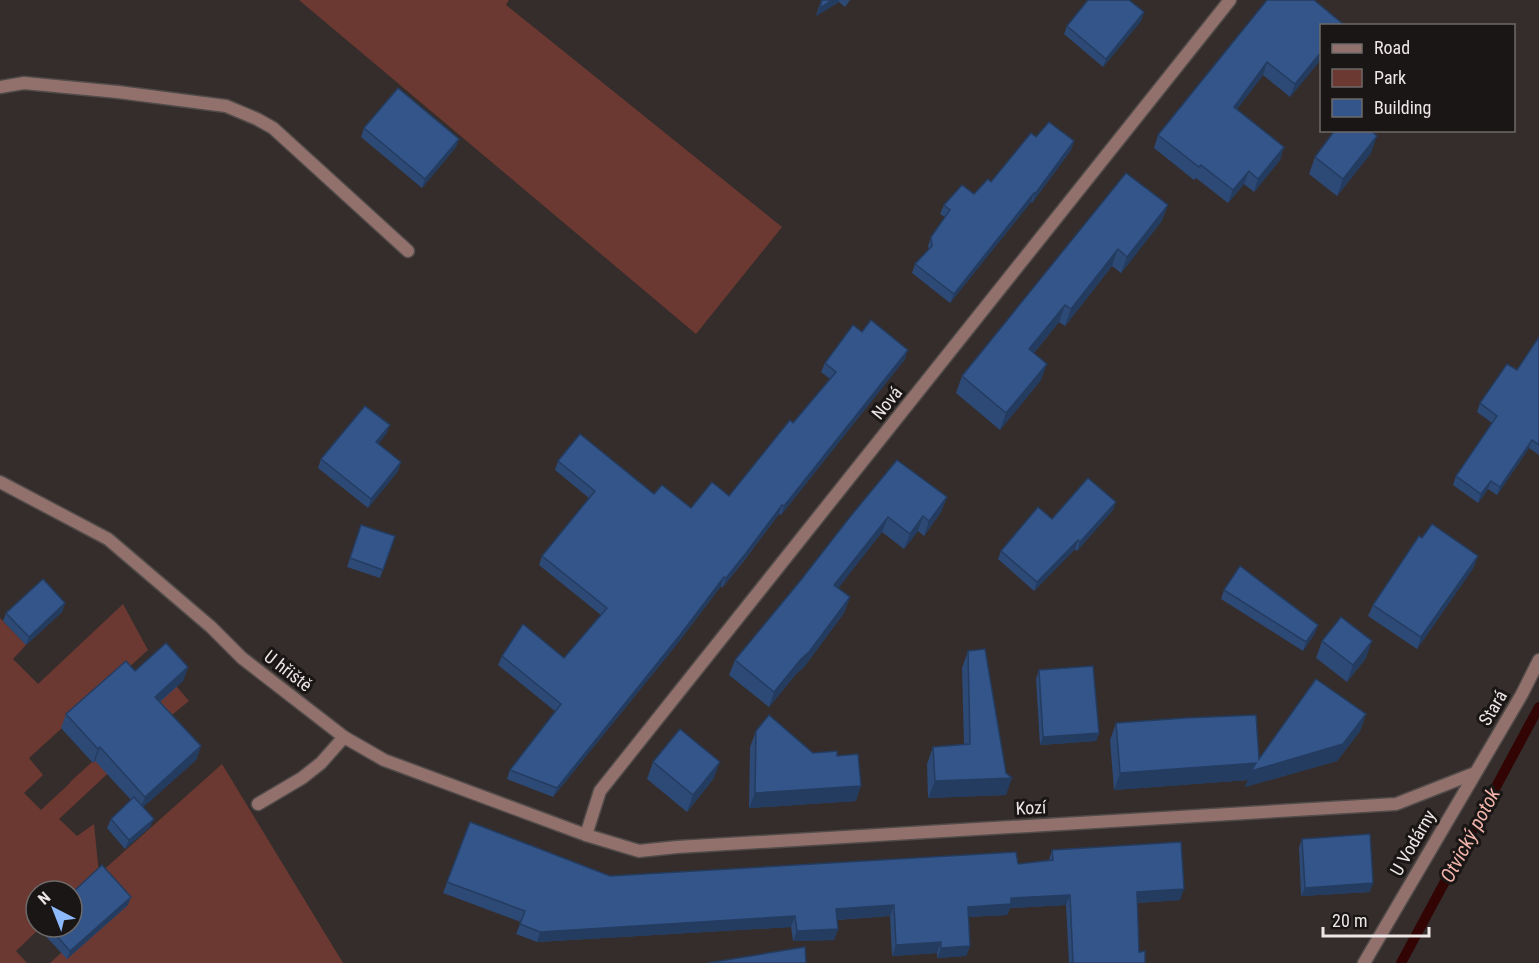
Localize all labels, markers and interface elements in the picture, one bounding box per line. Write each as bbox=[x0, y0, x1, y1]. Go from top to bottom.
legend bbox=[1320, 24, 1515, 132]
text: Road bbox=[1374, 37, 1410, 58]
text: Park bbox=[1374, 67, 1406, 88]
text: Building bbox=[1374, 97, 1431, 118]
street label: Nová bbox=[867, 382, 906, 423]
street label: U hřiště bbox=[260, 646, 316, 696]
street label: Stará bbox=[1474, 686, 1511, 729]
water label: Otvický potok bbox=[1435, 782, 1506, 886]
street label: Kozí bbox=[1015, 796, 1048, 819]
street label: U Vodárny bbox=[1385, 806, 1440, 879]
north arrow bbox=[24, 879, 84, 939]
text: N bbox=[34, 888, 54, 909]
scale bar bbox=[1323, 900, 1430, 938]
text: 20 m bbox=[1332, 910, 1367, 931]

